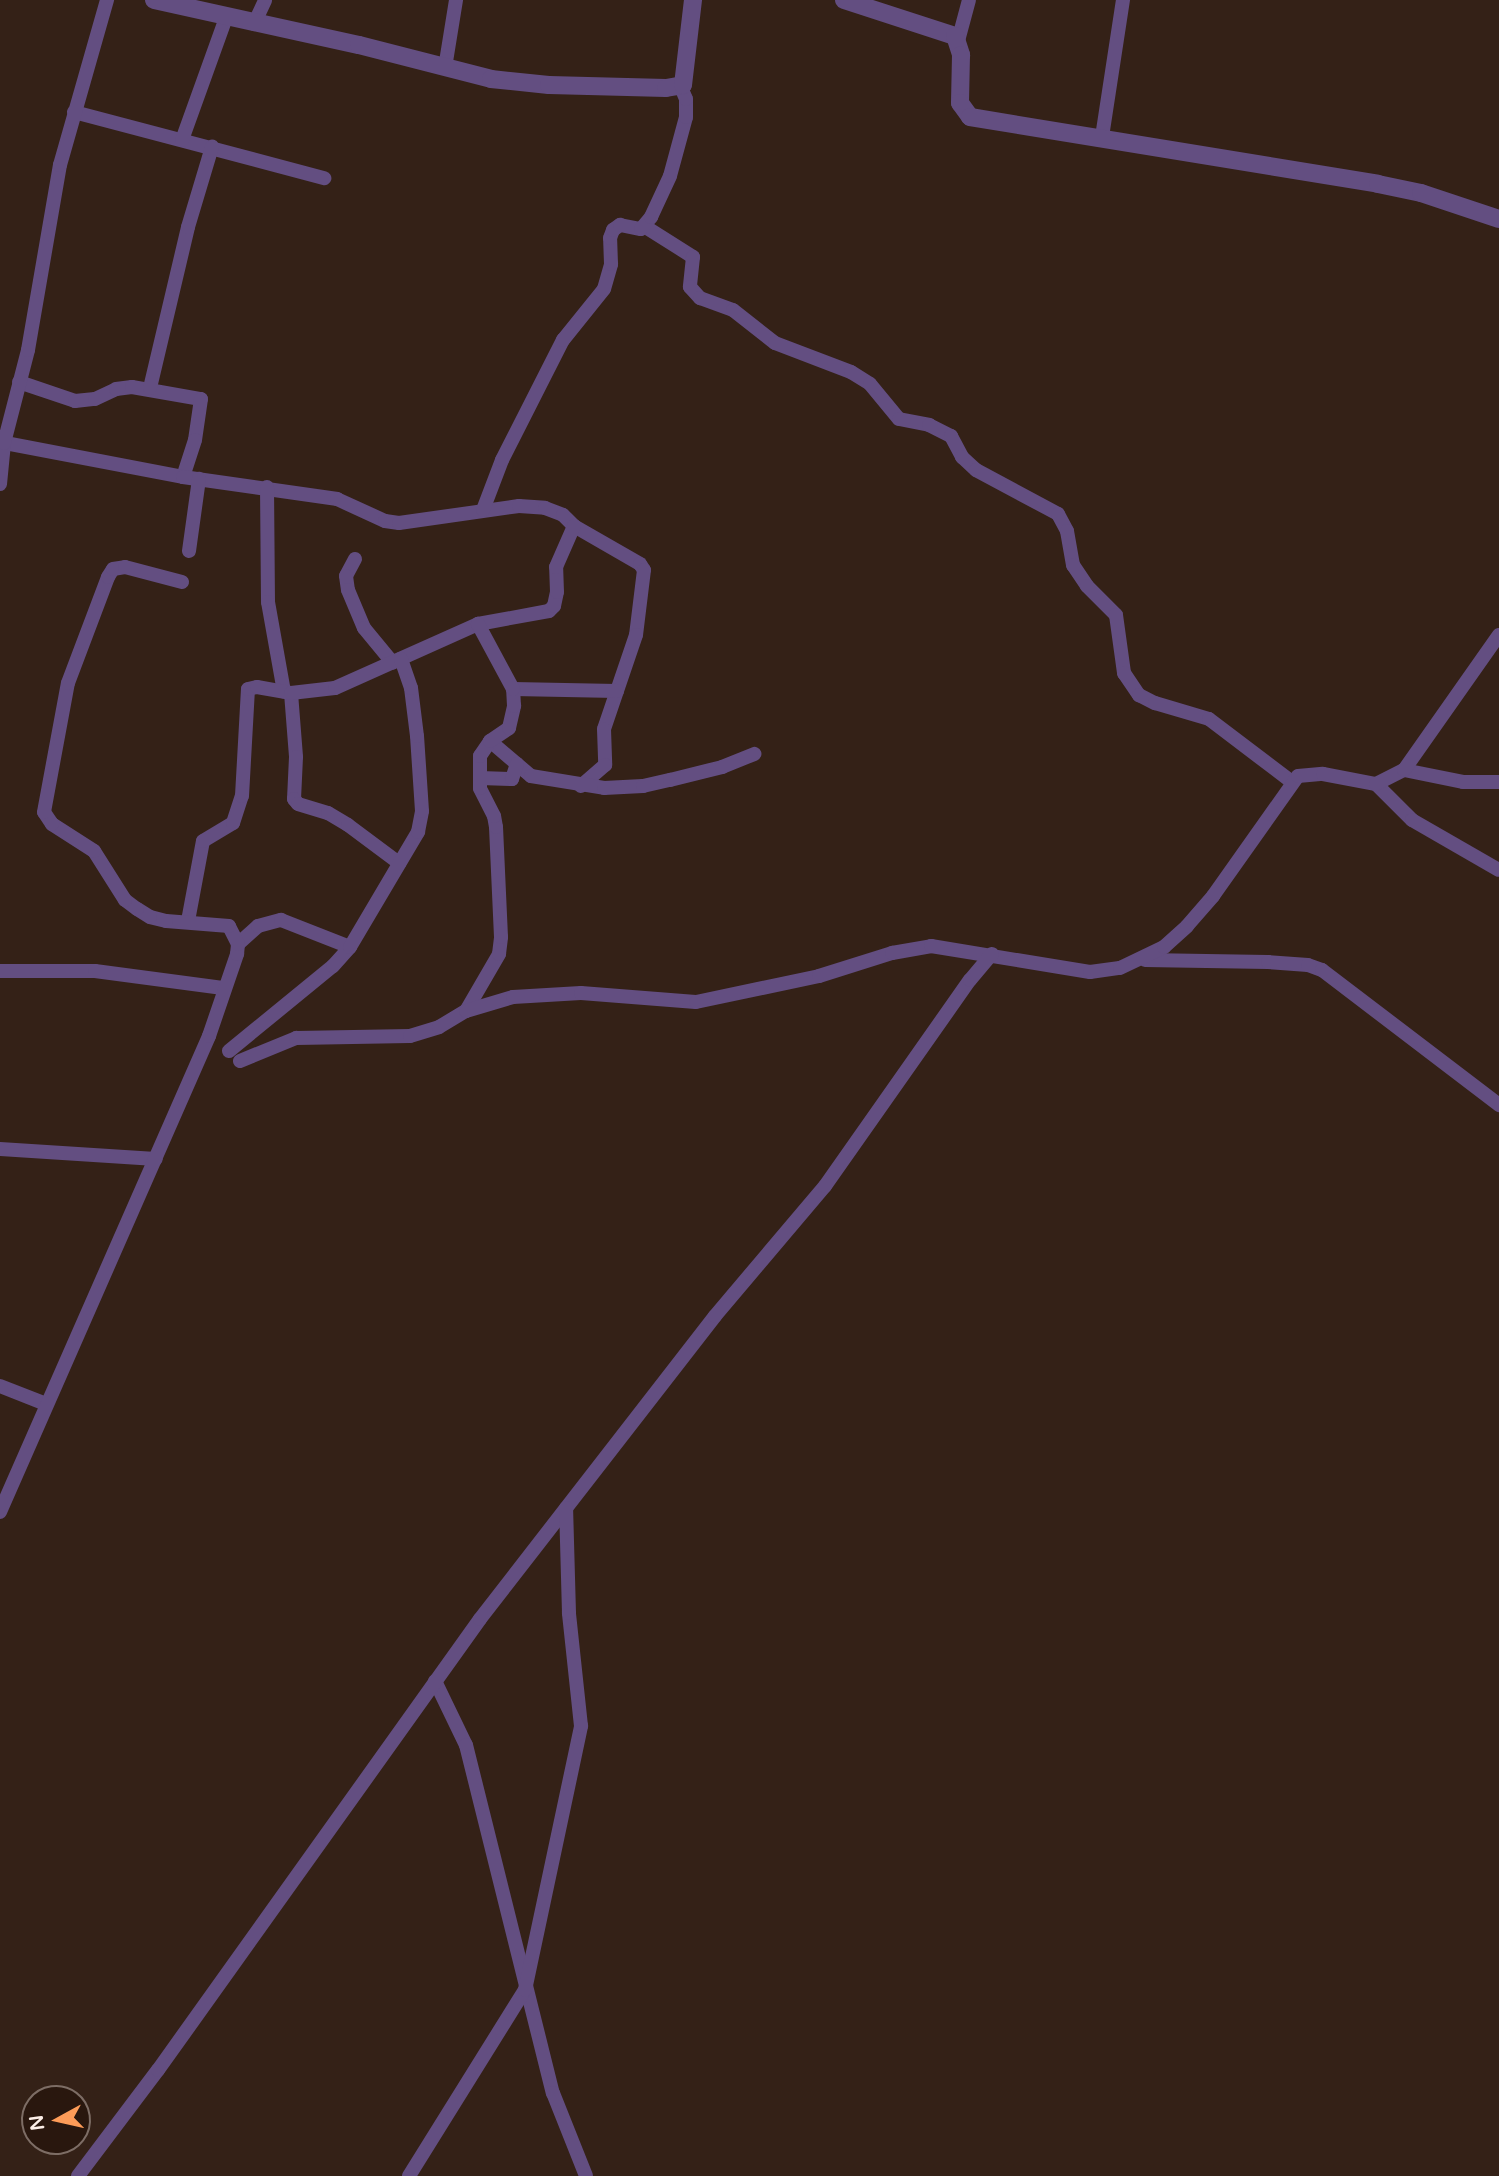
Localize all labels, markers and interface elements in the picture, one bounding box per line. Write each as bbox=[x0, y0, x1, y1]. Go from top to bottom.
north arrow bbox=[21, 2085, 91, 2155]
text: N bbox=[25, 2114, 49, 2132]

